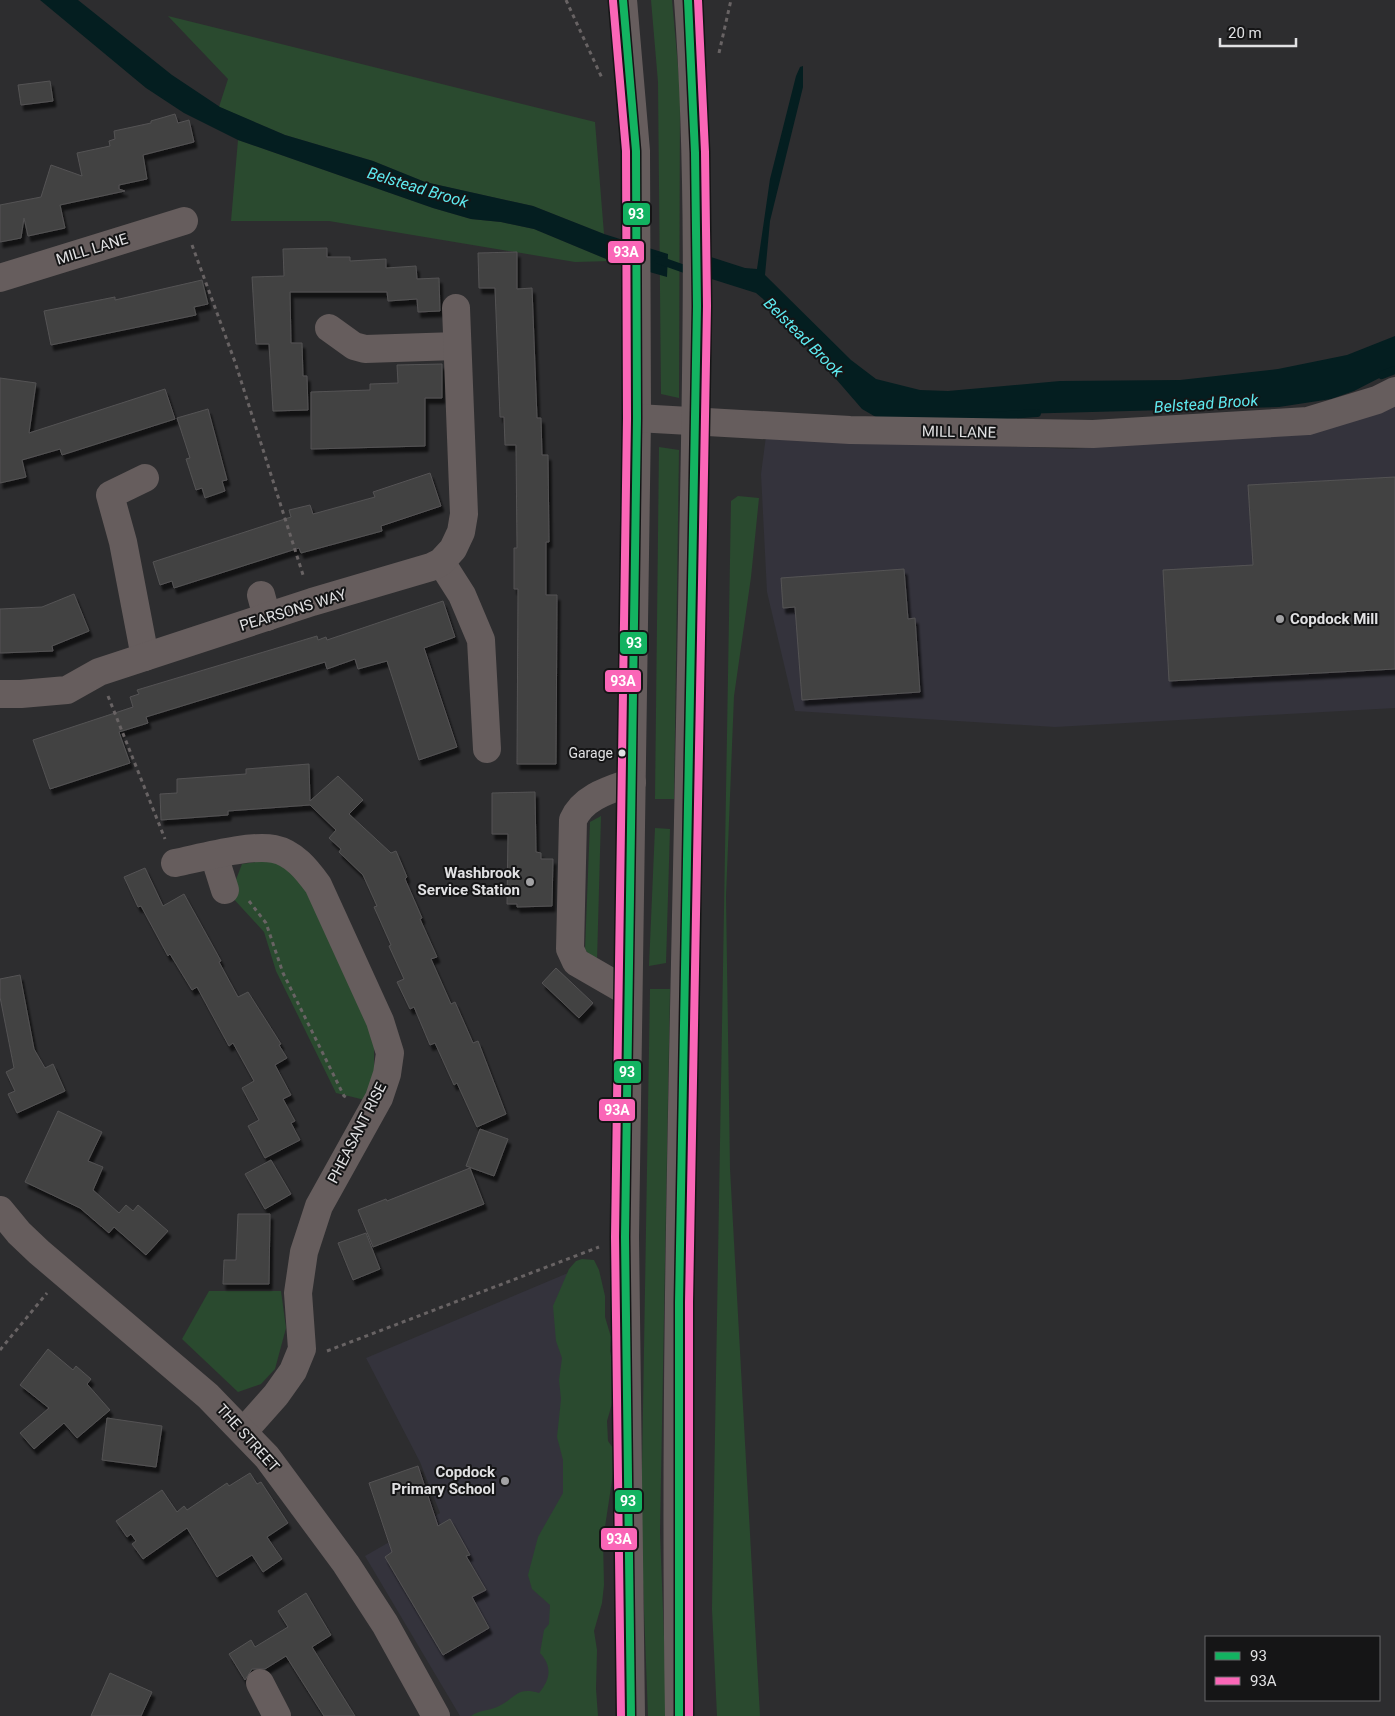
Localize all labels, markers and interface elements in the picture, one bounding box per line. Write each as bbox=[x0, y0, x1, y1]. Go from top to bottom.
scale bar bbox=[1220, 15, 1296, 47]
text: 20 m bbox=[1228, 24, 1262, 42]
water label: Belstead Brook bbox=[365, 163, 472, 212]
line badge: 93 bbox=[622, 202, 651, 226]
text: 93 bbox=[628, 206, 644, 222]
street label: MILL LANE bbox=[54, 229, 131, 268]
line badge: 93A bbox=[607, 240, 645, 264]
text: 93A bbox=[613, 244, 639, 260]
water label: Belstead Brook bbox=[760, 294, 848, 382]
water label: Belstead Brook bbox=[1153, 390, 1260, 417]
street label: MILL LANE bbox=[922, 422, 997, 442]
street label: PEARSONS WAY bbox=[237, 585, 349, 635]
place label: Copdock Mill bbox=[1290, 610, 1378, 628]
marker: Copdock Mill bbox=[1274, 613, 1286, 625]
line badge: 93 bbox=[619, 631, 648, 655]
text: 93 bbox=[626, 635, 642, 651]
line badge: 93A bbox=[604, 669, 642, 693]
text: 93A bbox=[610, 673, 636, 689]
place label: Garage bbox=[568, 745, 613, 761]
marker: Garage bbox=[617, 748, 627, 758]
place label: Washbrook Service Station bbox=[418, 864, 521, 899]
marker: Washbrook Service Station bbox=[524, 876, 536, 888]
line badge: 93 bbox=[613, 1060, 642, 1084]
text: 93 bbox=[619, 1064, 635, 1080]
street label: PHEASANT RISE bbox=[324, 1079, 390, 1186]
line badge: 93A bbox=[598, 1098, 636, 1122]
text: 93A bbox=[604, 1102, 630, 1118]
street label: THE STREET bbox=[213, 1400, 283, 1476]
place label: Copdock Primary School bbox=[392, 1463, 496, 1498]
marker: Copdock Primary School bbox=[499, 1475, 511, 1487]
line badge: 93 bbox=[614, 1489, 643, 1513]
text: 93 bbox=[620, 1493, 636, 1509]
line badge: 93A bbox=[600, 1527, 638, 1551]
text: 93A bbox=[606, 1531, 632, 1547]
legend bbox=[1205, 1636, 1380, 1701]
text: 93 bbox=[1250, 1647, 1267, 1665]
text: 93A bbox=[1250, 1672, 1277, 1690]

